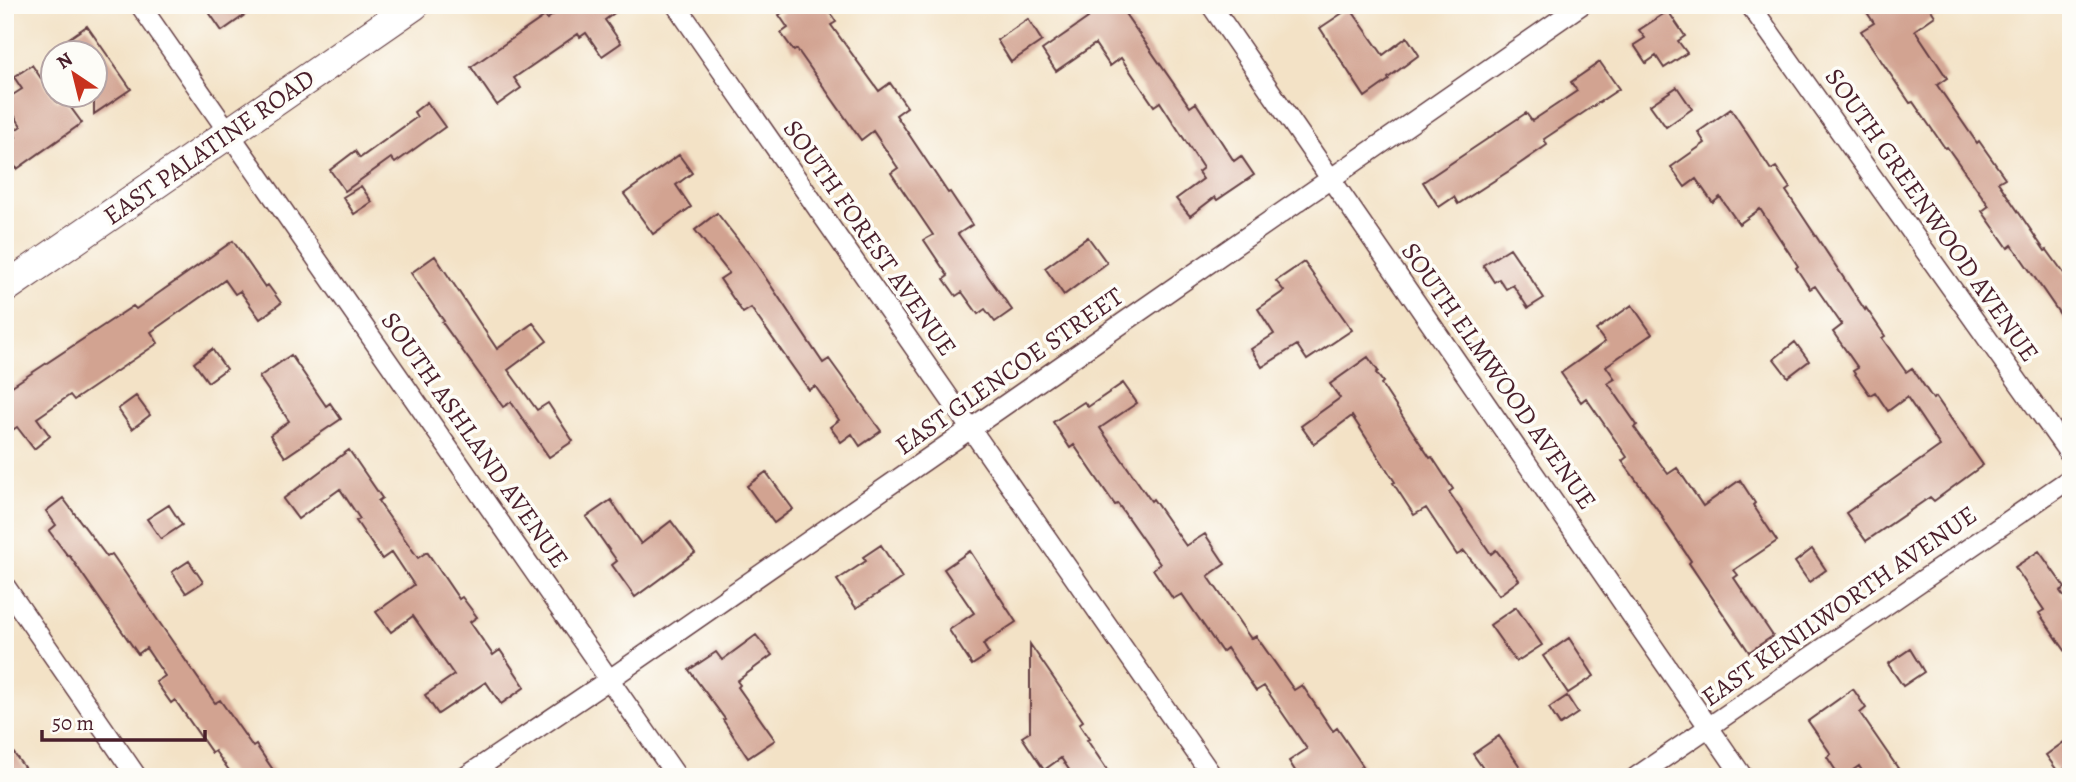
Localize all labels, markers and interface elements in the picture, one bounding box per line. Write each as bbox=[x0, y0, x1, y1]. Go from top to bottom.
north arrow bbox=[38, 38, 108, 108]
text: N bbox=[52, 46, 78, 76]
street label: EAST PALATINE ROAD bbox=[96, 61, 322, 233]
street label: SOUTH GREENWOOD AVENUE bbox=[1817, 61, 2047, 369]
street label: SOUTH FOREST AVENUE bbox=[775, 113, 965, 363]
street label: SOUTH ELMWOOD AVENUE bbox=[1393, 235, 1605, 517]
street label: EAST GLENCOE STREET bbox=[888, 279, 1130, 463]
street label: SOUTH ASHLAND AVENUE bbox=[373, 305, 577, 575]
street label: EAST KENILWORTH AVENUE bbox=[1694, 497, 1984, 715]
scale bar bbox=[42, 698, 205, 742]
text: 50 m bbox=[52, 709, 94, 737]

